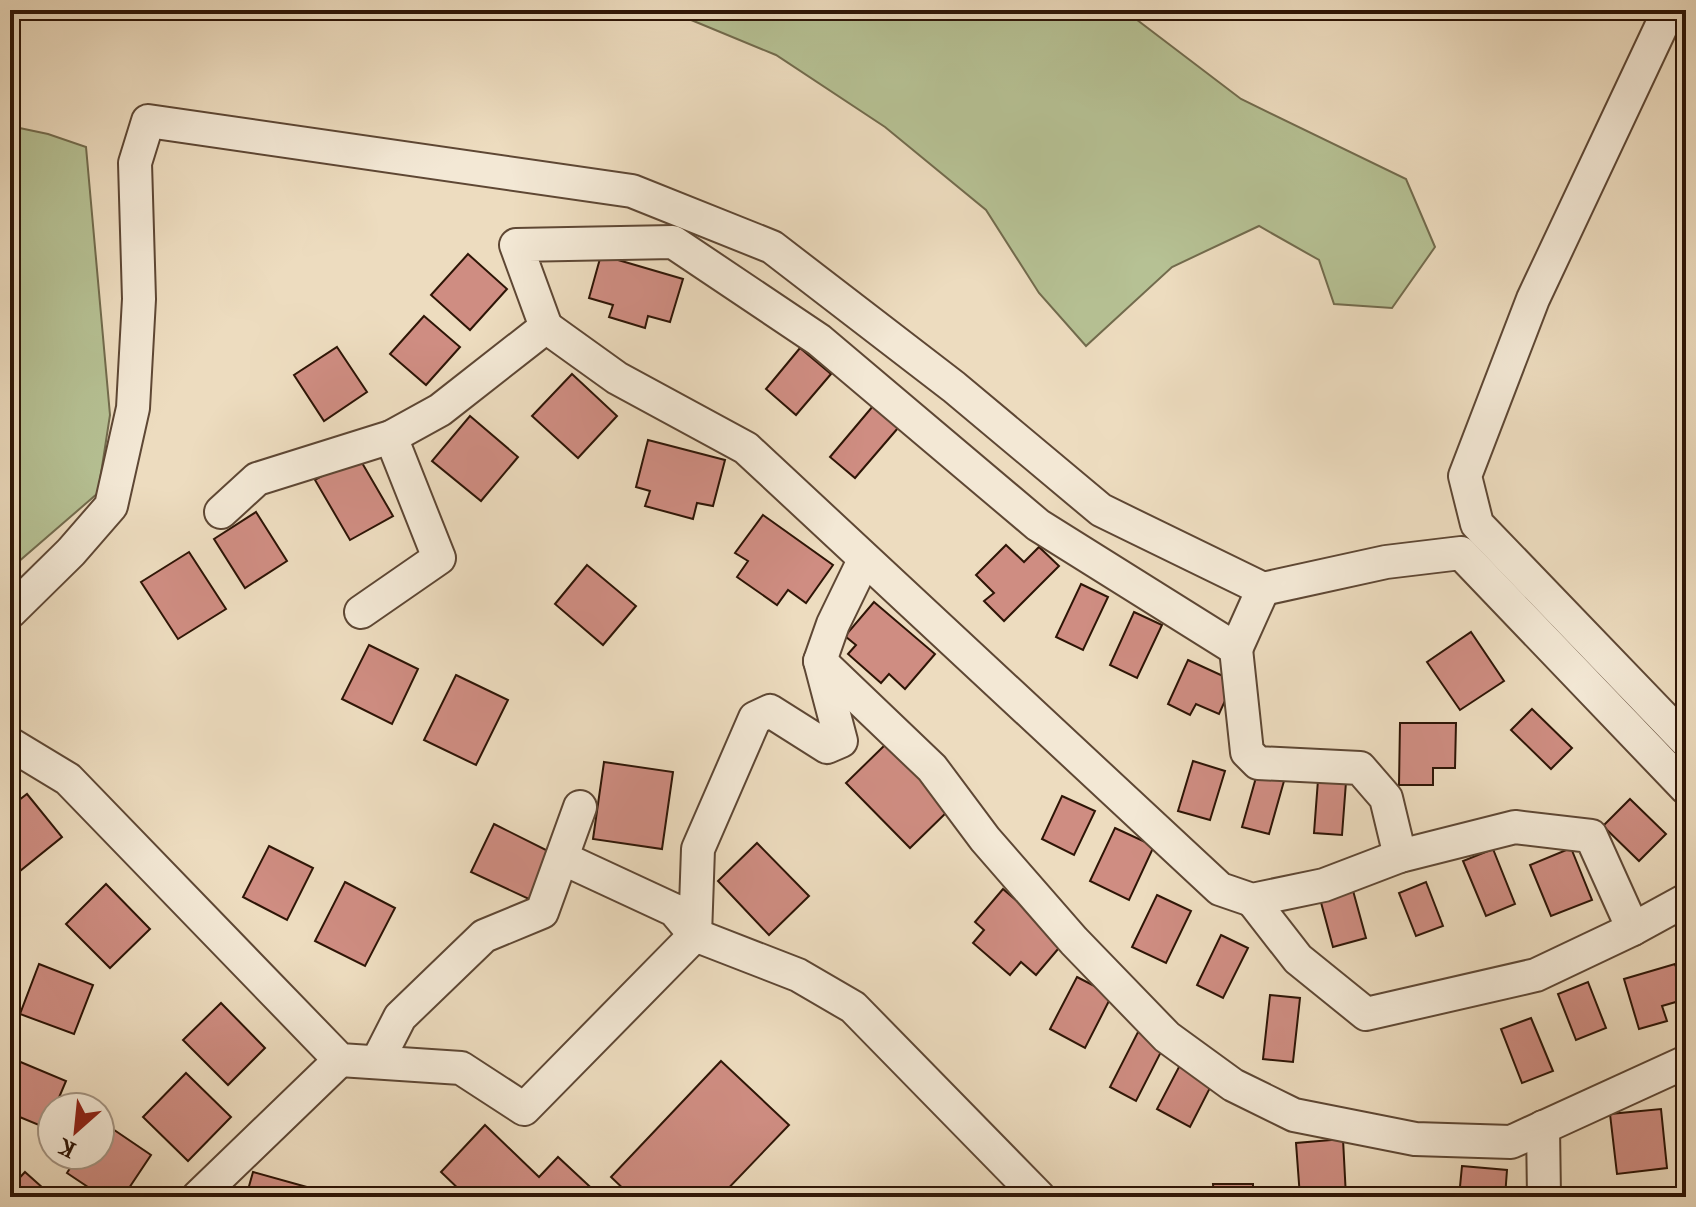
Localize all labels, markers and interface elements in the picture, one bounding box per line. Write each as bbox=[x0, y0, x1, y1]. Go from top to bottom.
north arrow bbox=[36, 1091, 116, 1171]
text: K bbox=[53, 1132, 80, 1164]

